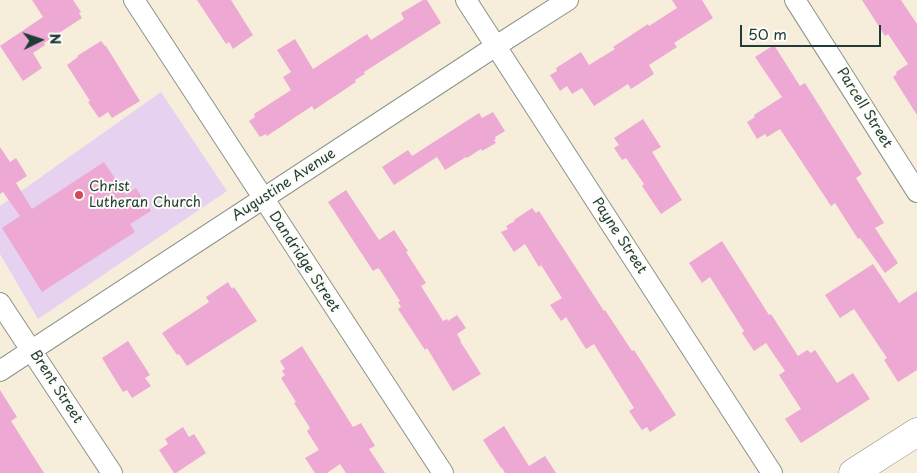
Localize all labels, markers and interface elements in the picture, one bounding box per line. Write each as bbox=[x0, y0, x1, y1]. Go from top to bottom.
north arrow bbox=[15, 15, 65, 65]
scale bar bbox=[742, 15, 883, 47]
text: 50 m bbox=[748, 22, 787, 45]
text: N bbox=[45, 33, 66, 45]
street label: Parcell Street bbox=[833, 65, 895, 151]
street label: Augustine Avenue bbox=[229, 145, 339, 225]
place label: Christ Lutheran Church bbox=[89, 179, 201, 212]
marker: Christ Lutheran Church bbox=[73, 189, 85, 201]
street label: Payne Street bbox=[588, 195, 650, 277]
street label: Dandridge Street bbox=[265, 208, 343, 316]
street label: Brent Street bbox=[26, 347, 86, 427]

